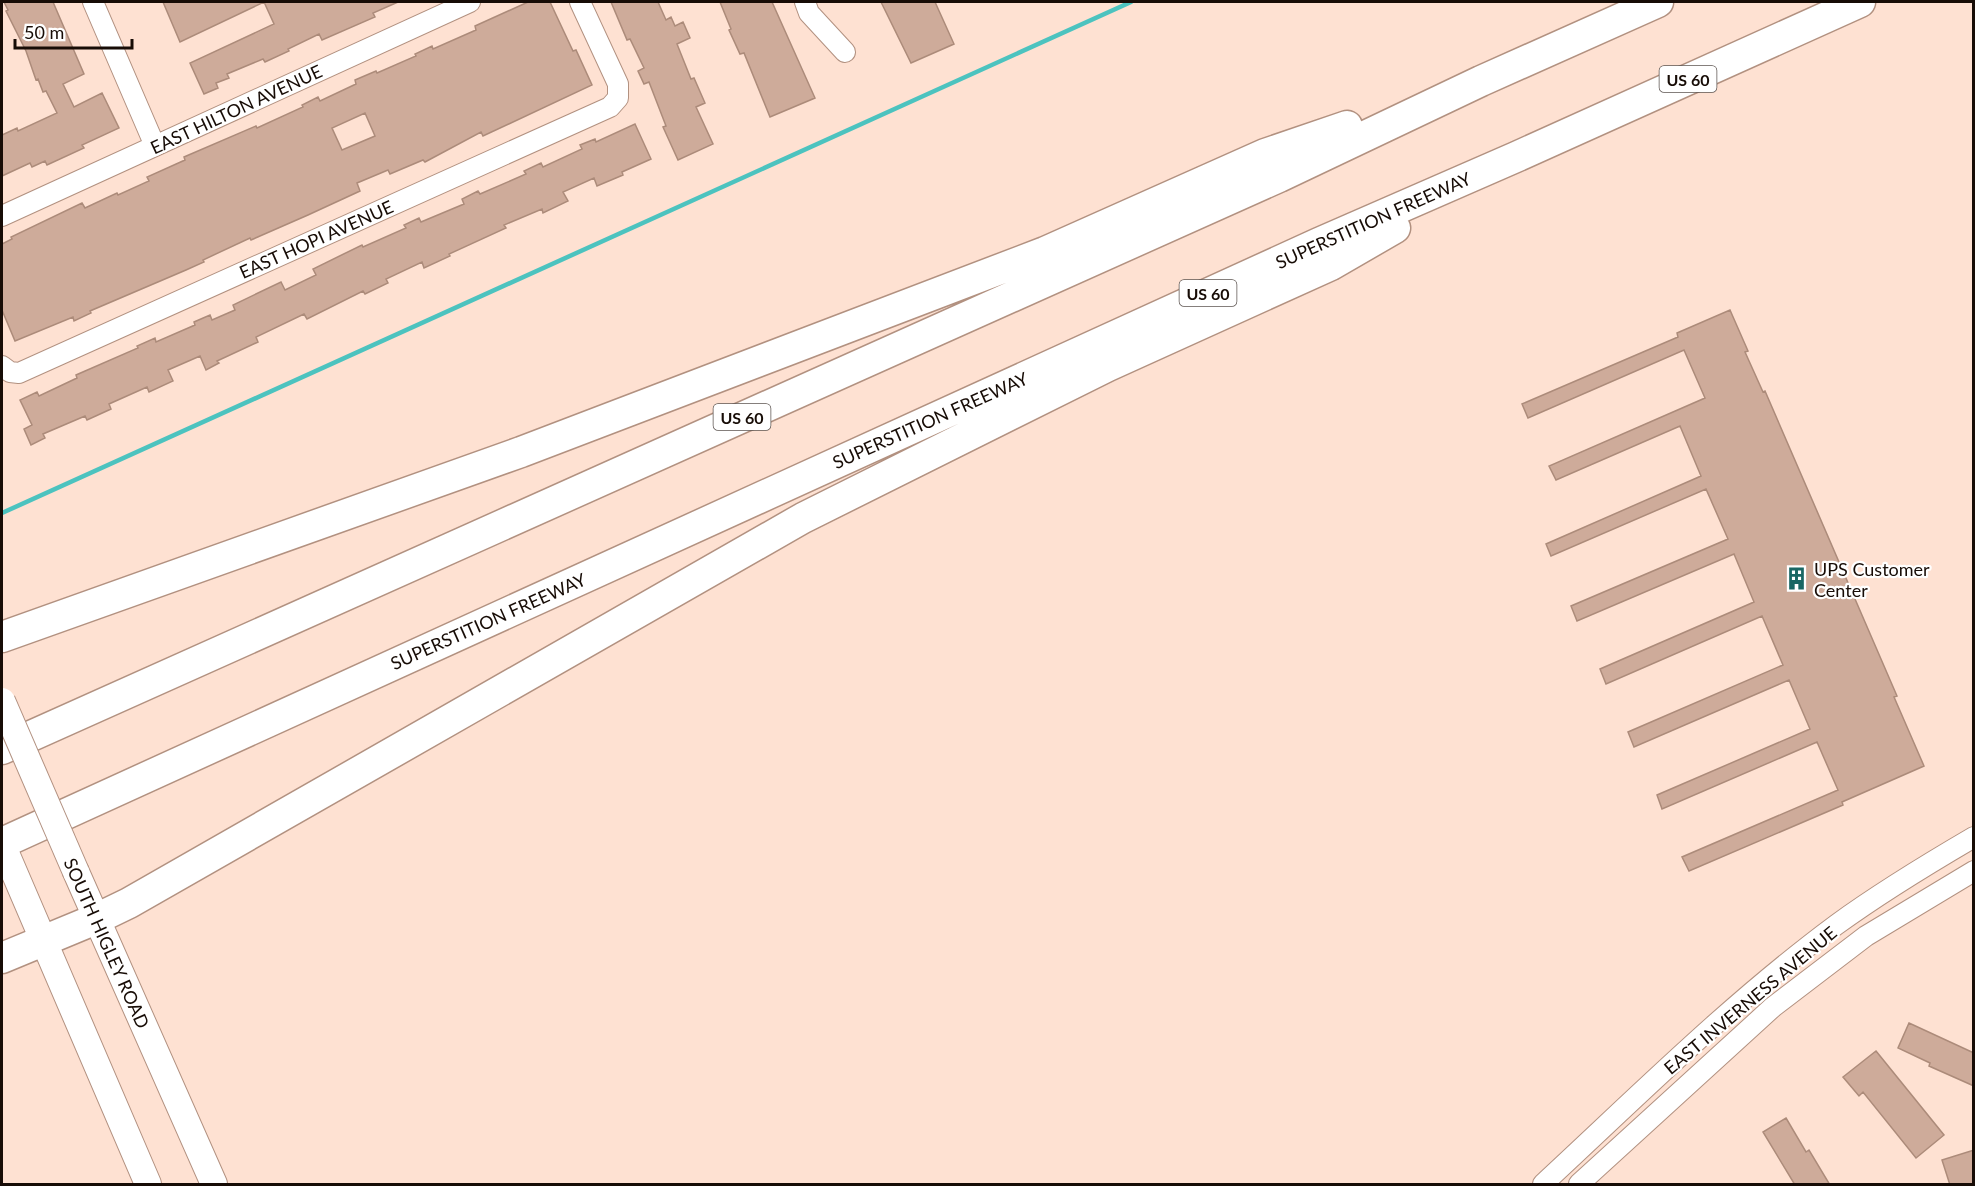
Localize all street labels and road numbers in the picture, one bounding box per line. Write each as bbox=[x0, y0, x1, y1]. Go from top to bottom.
street label: EAST HILTON AVENUE bbox=[147, 60, 325, 158]
road number: US 60 bbox=[1660, 66, 1716, 92]
street label: SUPERSTITION FREEWAY bbox=[1272, 167, 1475, 273]
street label: EAST HOPI AVENUE bbox=[236, 195, 396, 283]
road number: US 60 bbox=[1180, 280, 1236, 306]
street label: SUPERSTITION FREEWAY bbox=[829, 367, 1032, 473]
road number: US 60 bbox=[714, 404, 771, 430]
street label: SUPERSTITION FREEWAY bbox=[387, 568, 590, 674]
street label: SOUTH HIGLEY ROAD bbox=[59, 854, 155, 1032]
street label: EAST INVERNESS AVENUE bbox=[1659, 921, 1841, 1079]

